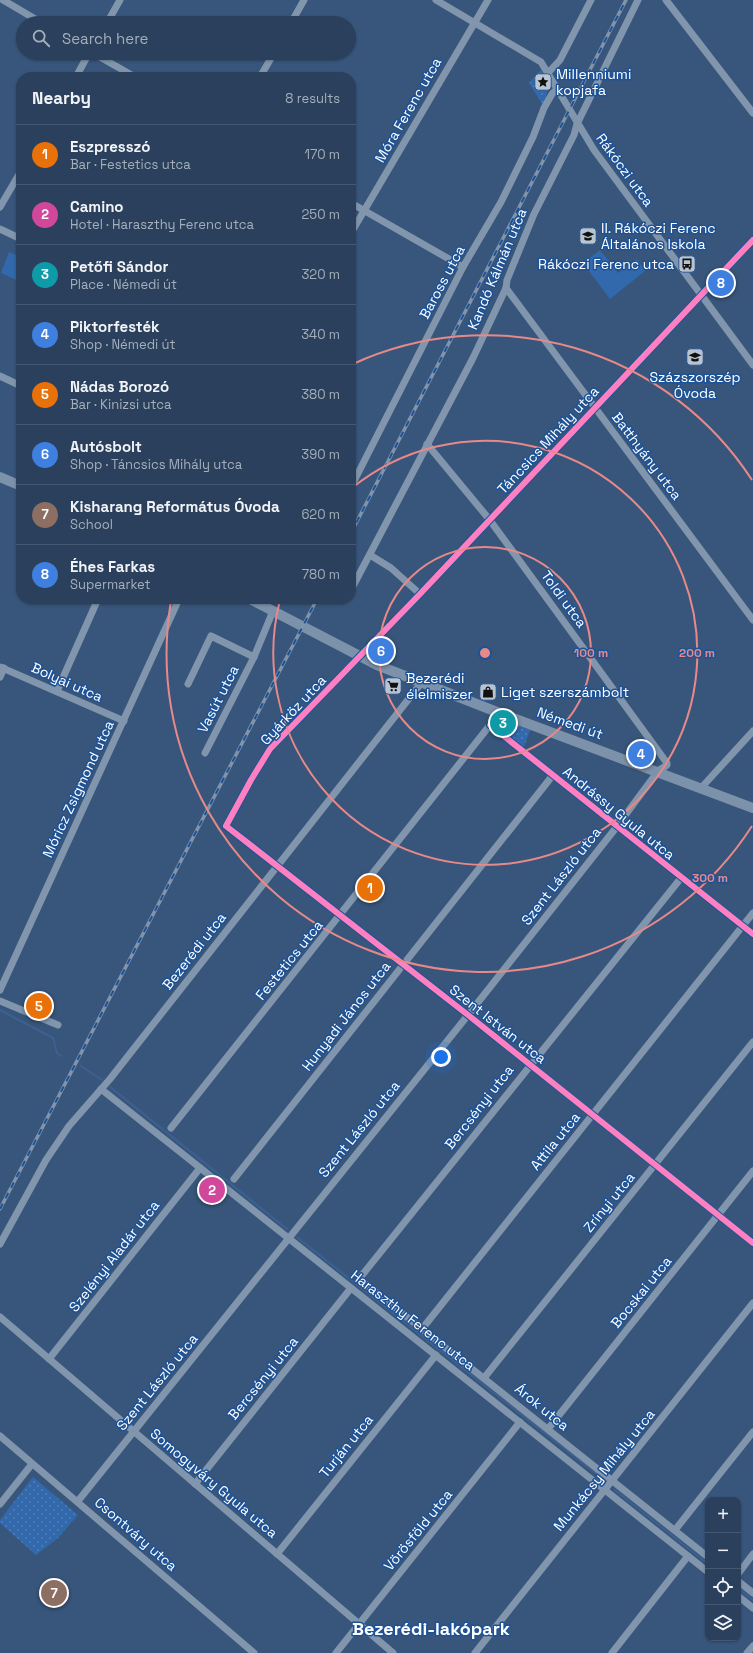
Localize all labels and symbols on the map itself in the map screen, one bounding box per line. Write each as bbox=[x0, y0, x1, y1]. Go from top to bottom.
street label: Móra Ferenc utca bbox=[371, 54, 445, 166]
place label: Millenniumi kopjafa bbox=[556, 65, 631, 99]
place icon: Millenniumi kopjafa bbox=[533, 72, 553, 92]
street label: Rákóczi utca bbox=[592, 130, 658, 210]
street label: Kandó Kálmán utca bbox=[463, 206, 531, 332]
place label: II. Rákóczi Ferenc Általános Iskola bbox=[601, 219, 716, 253]
school or university icon: II. Rákóczi Ferenc Általános Iskola bbox=[578, 226, 598, 246]
street label: Baross utca bbox=[415, 242, 469, 322]
bus stop icon: Rákóczi Ferenc utca bbox=[677, 254, 697, 274]
place label: Rákóczi Ferenc utca bbox=[538, 255, 674, 273]
pin: 8 bbox=[708, 268, 734, 298]
school or university icon: Százszorszép Óvoda bbox=[685, 347, 705, 367]
place label: Százszorszép Óvoda bbox=[649, 368, 741, 402]
street label: Táncsics Mihály utca bbox=[493, 382, 603, 498]
street label: Batthyány utca bbox=[608, 409, 686, 503]
street label: Toldi utca bbox=[537, 567, 591, 631]
pin: 6 bbox=[368, 636, 394, 666]
text: 100 m bbox=[574, 645, 608, 661]
text: 200 m bbox=[679, 645, 715, 661]
centre of rings bbox=[478, 646, 492, 660]
street label: Bolyai utca bbox=[29, 658, 105, 706]
street label: Vasút utca bbox=[193, 662, 243, 736]
place label: Bezerédi élelmiszer bbox=[406, 669, 473, 703]
street label: Gyárköz utca bbox=[256, 671, 330, 749]
supermarket icon: Bezerédi élelmiszer bbox=[383, 676, 403, 696]
shop icon: Liget szerszámbolt bbox=[478, 682, 498, 702]
place label: Liget szerszámbolt bbox=[501, 683, 629, 701]
street label: Némedi út bbox=[535, 703, 605, 743]
pin: 3 bbox=[490, 708, 516, 738]
street label: Móricz Zsigmond utca bbox=[38, 717, 118, 861]
pin: 4 bbox=[628, 739, 654, 769]
street label: Andrássy Gyula utca bbox=[559, 762, 679, 864]
street label: Szent László utca bbox=[517, 823, 605, 929]
text: 300 m bbox=[692, 870, 728, 886]
pin: 1 bbox=[357, 873, 383, 903]
street label: Bezerédi utca bbox=[158, 909, 230, 993]
street label: Festetics utca bbox=[251, 916, 327, 1004]
street label: Hunyadi János utca bbox=[298, 958, 394, 1074]
street label: Szent István utca bbox=[446, 981, 550, 1067]
pin: 5 bbox=[26, 991, 52, 1021]
your location bbox=[431, 1047, 451, 1067]
street label: Bercsényi utca bbox=[441, 1061, 517, 1153]
street label: Szent László utca bbox=[314, 1077, 404, 1181]
street label: Attila utca bbox=[526, 1108, 584, 1174]
street label: Zrínyi utca bbox=[579, 1168, 639, 1236]
pin: 2 bbox=[199, 1175, 225, 1205]
street label: Szelényi Aladár utca bbox=[65, 1197, 163, 1315]
street label: Bocskai utca bbox=[607, 1252, 675, 1332]
street label: Haraszthy Ferenc utca bbox=[347, 1266, 479, 1374]
street label: Szent László utca bbox=[112, 1330, 202, 1434]
street label: Bercsényi utca bbox=[224, 1333, 302, 1423]
street label: Árok utca bbox=[511, 1380, 573, 1434]
street label: Munkácsy Mihály utca bbox=[549, 1406, 659, 1534]
street label: Turján utca bbox=[315, 1411, 377, 1481]
street label: Somogyváry Gyula utca bbox=[147, 1424, 281, 1542]
street label: Vörösföld utca bbox=[380, 1486, 456, 1574]
street label: Csontváry utca bbox=[91, 1493, 181, 1575]
pin: 7 bbox=[41, 1578, 67, 1608]
district label: Bezerédi-lakópark bbox=[352, 1617, 510, 1640]

